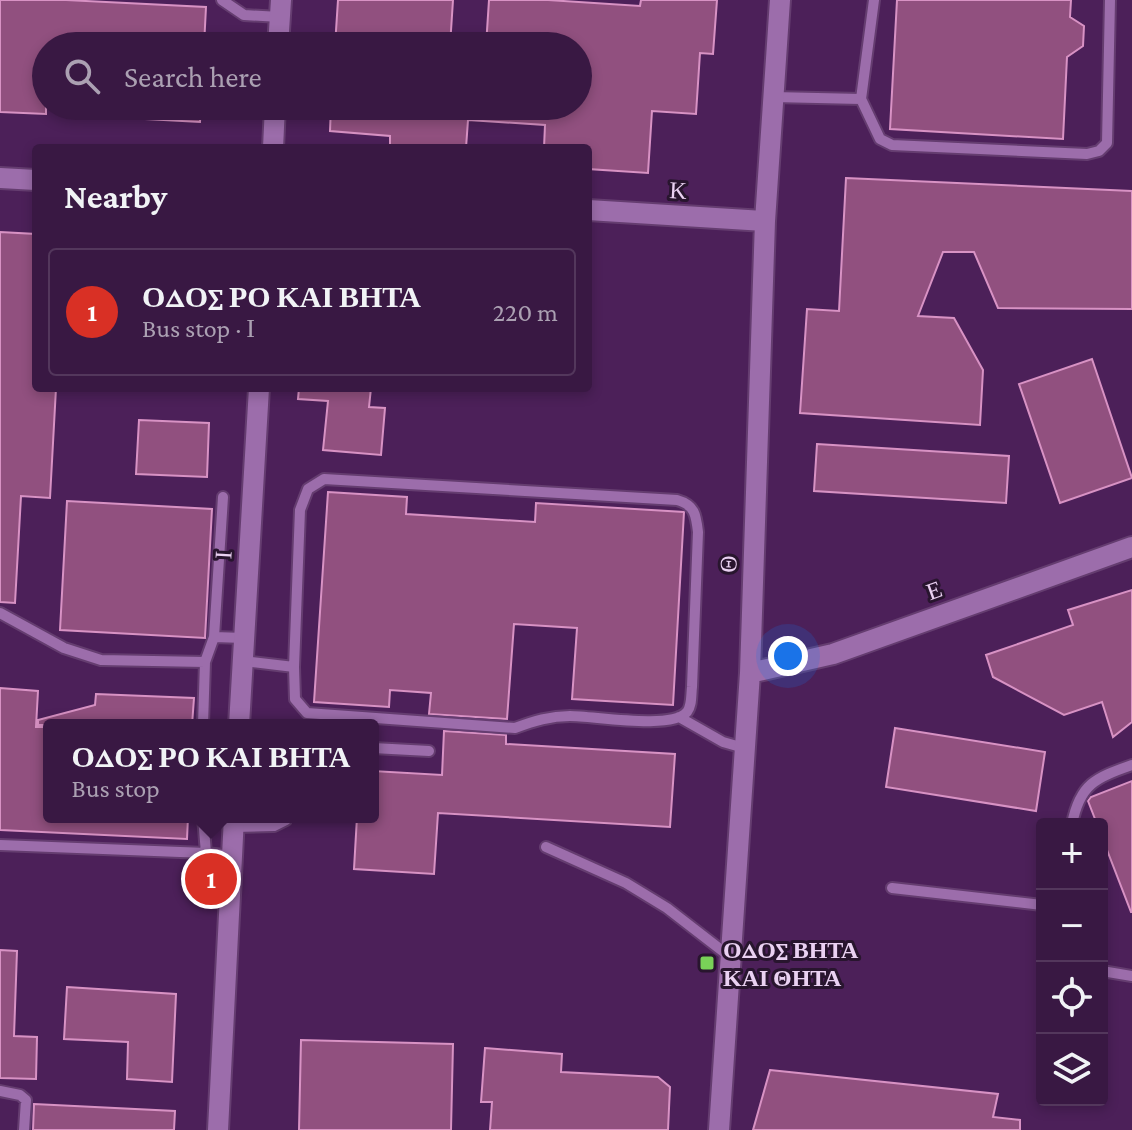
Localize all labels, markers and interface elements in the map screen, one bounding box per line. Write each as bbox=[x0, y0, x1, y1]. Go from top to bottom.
search box bbox=[32, 32, 592, 120]
icon: search bbox=[60, 54, 104, 98]
text: Search here bbox=[124, 60, 262, 93]
street label: Κ bbox=[669, 176, 688, 204]
text: Nearby bbox=[64, 178, 167, 215]
text: ΟΔΟΣ ΡΟ ΚΑΙ ΒΗΤΑ bbox=[142, 280, 421, 313]
text: 1 bbox=[87, 298, 97, 327]
text: 220 m bbox=[493, 298, 558, 327]
text: Bus stop · Ι bbox=[142, 314, 255, 343]
street label: Ι bbox=[209, 550, 237, 560]
street label: Θ bbox=[714, 555, 742, 573]
street label: Ε bbox=[922, 575, 946, 605]
your location bbox=[768, 636, 808, 676]
popup bbox=[43, 719, 379, 823]
text: ΟΔΟΣ ΡΟ ΚΑΙ ΒΗΤΑ bbox=[71, 740, 351, 773]
text: Bus stop bbox=[71, 774, 160, 803]
map controls bbox=[1036, 818, 1108, 1106]
button: + bbox=[1036, 818, 1108, 890]
pin: 1 bbox=[185, 849, 237, 909]
button: − bbox=[1036, 890, 1108, 962]
place label: ΟΔΟΣ ΒΗΤΑ ΚΑΙ ΘΗΤΑ bbox=[723, 936, 859, 991]
marker: ΟΔΟΣ ΒΗΤΑ ΚΑΙ ΘΗΤΑ bbox=[698, 954, 716, 972]
button: locate bbox=[1036, 962, 1108, 1034]
button: layers bbox=[1036, 1034, 1108, 1106]

